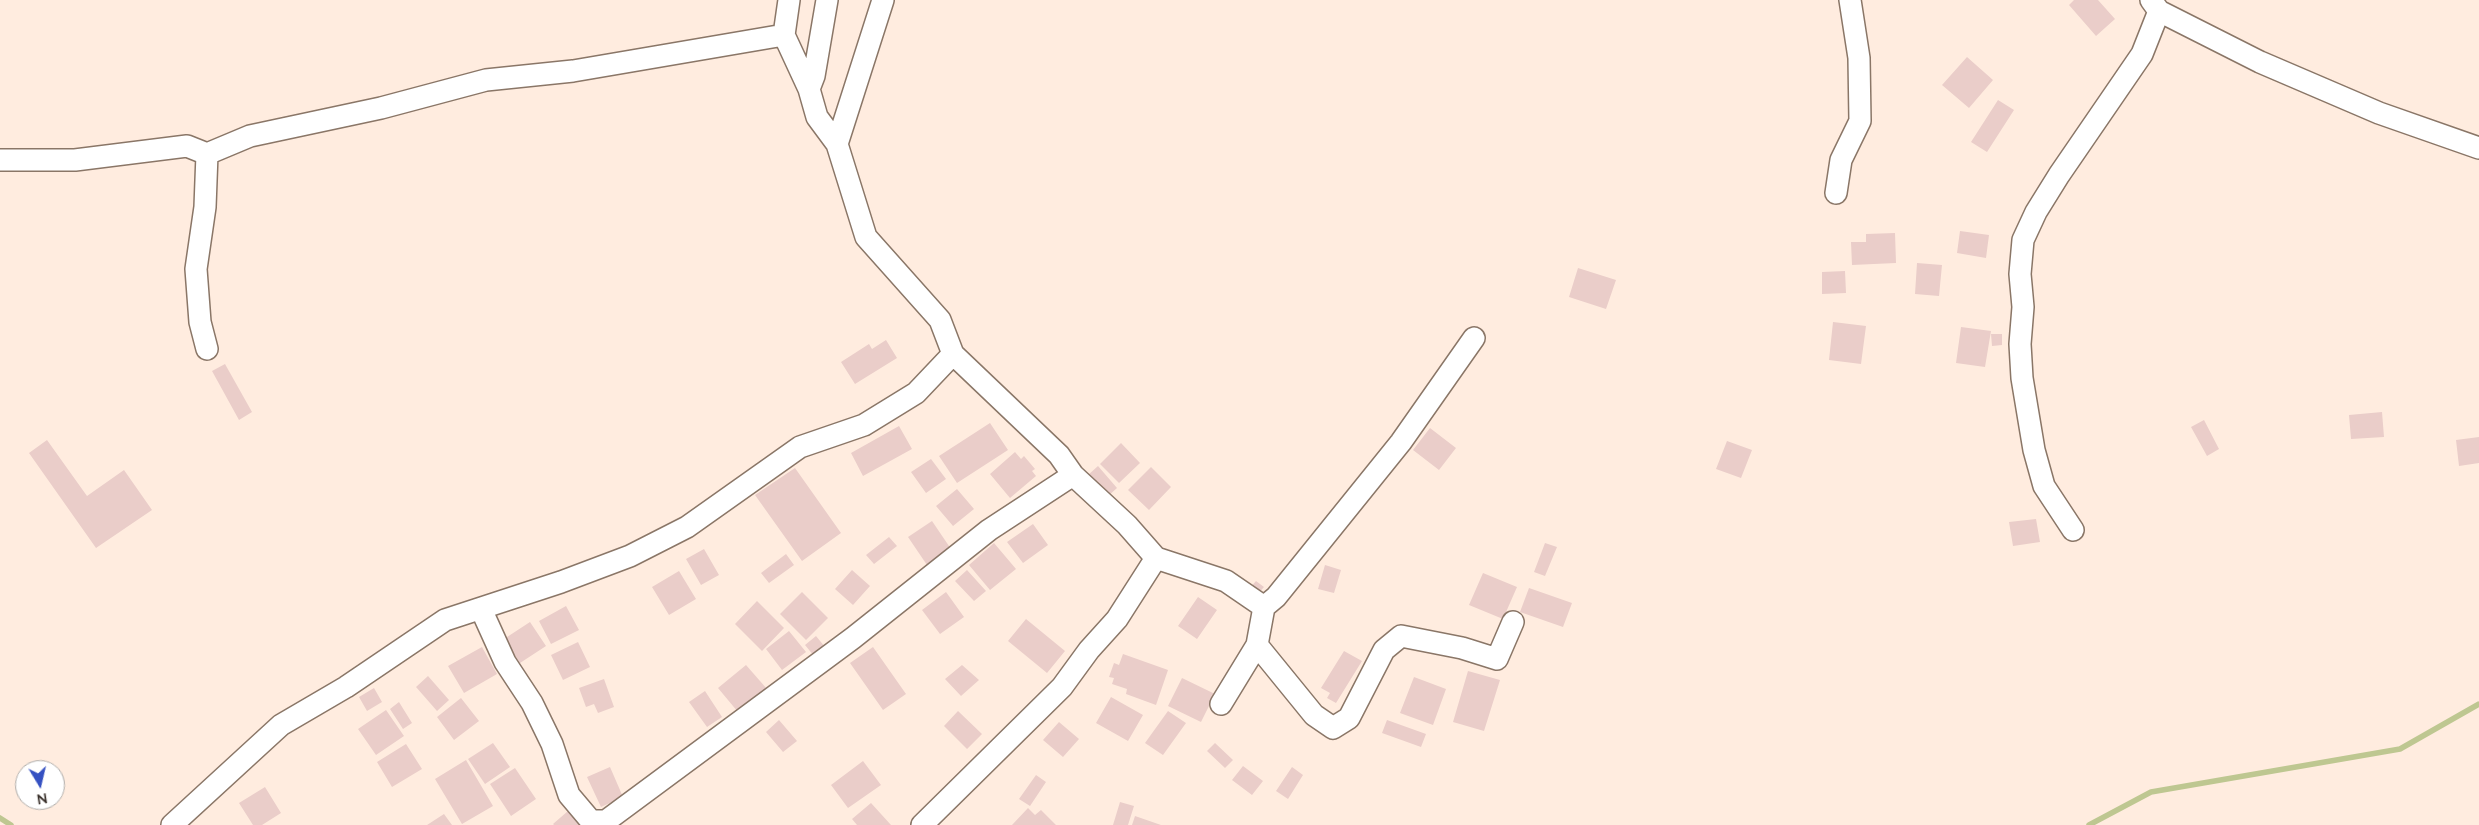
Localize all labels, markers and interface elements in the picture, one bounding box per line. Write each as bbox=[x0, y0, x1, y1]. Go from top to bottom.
north arrow bbox=[15, 760, 65, 810]
text: N bbox=[36, 789, 49, 809]

